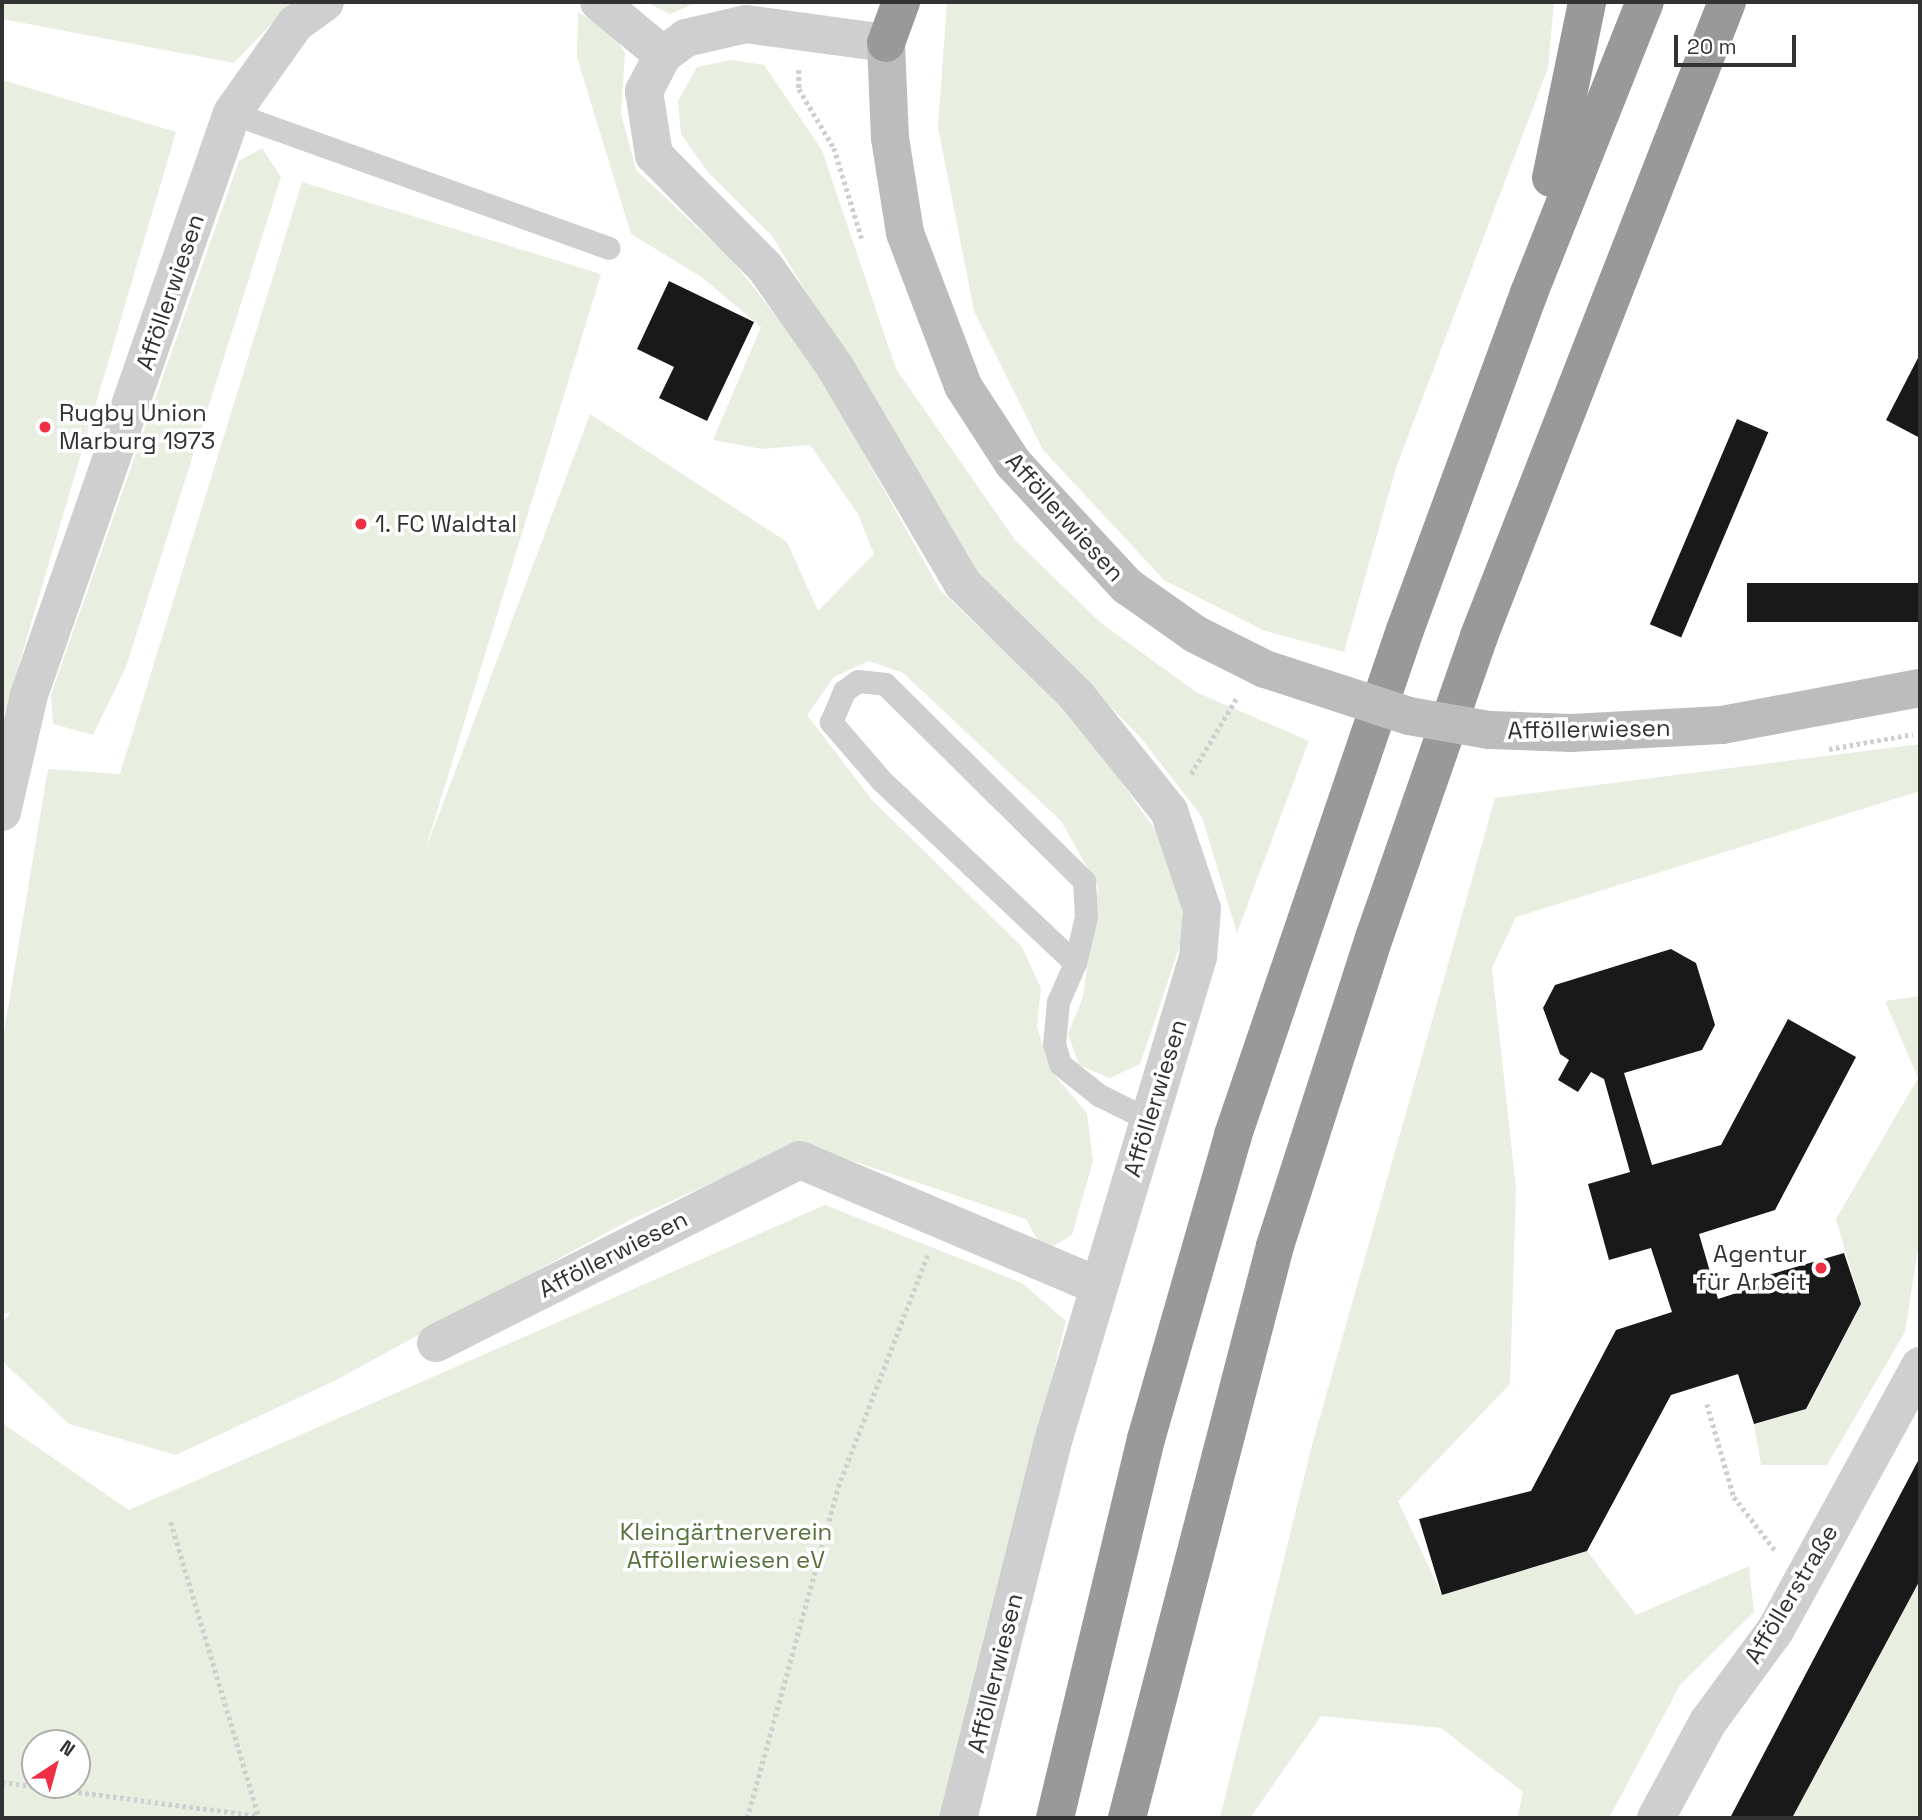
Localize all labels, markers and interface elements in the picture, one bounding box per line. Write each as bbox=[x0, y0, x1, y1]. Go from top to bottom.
scale bar bbox=[1677, 21, 1800, 65]
text: 20 m bbox=[1687, 33, 1737, 60]
street label: Afföllerwiesen bbox=[130, 210, 210, 374]
place label: Rugby Union Marburg 1973 bbox=[59, 399, 215, 455]
marker: Rugby Union Marburg 1973 bbox=[37, 419, 53, 435]
street label: Afföllerwiesen bbox=[1000, 447, 1130, 587]
place label: 1. FC Waldtal bbox=[375, 510, 518, 538]
marker: 1. FC Waldtal bbox=[353, 516, 369, 532]
street label: Afföllerwiesen bbox=[1507, 713, 1671, 745]
street label: Afföllerwiesen bbox=[1117, 1016, 1193, 1180]
street label: Afföllerwiesen bbox=[534, 1204, 692, 1304]
place label: Agentur für Arbeit bbox=[1696, 1240, 1807, 1296]
marker: Agentur für Arbeit bbox=[1813, 1260, 1829, 1276]
park label: Kleingärtnerverein Afföllerwiesen eV bbox=[620, 1518, 832, 1574]
street label: Afföllerstraße bbox=[1738, 1519, 1844, 1669]
street label: Afföllerwiesen bbox=[961, 1590, 1029, 1756]
north arrow bbox=[21, 1729, 91, 1799]
text: N bbox=[55, 1734, 80, 1762]

